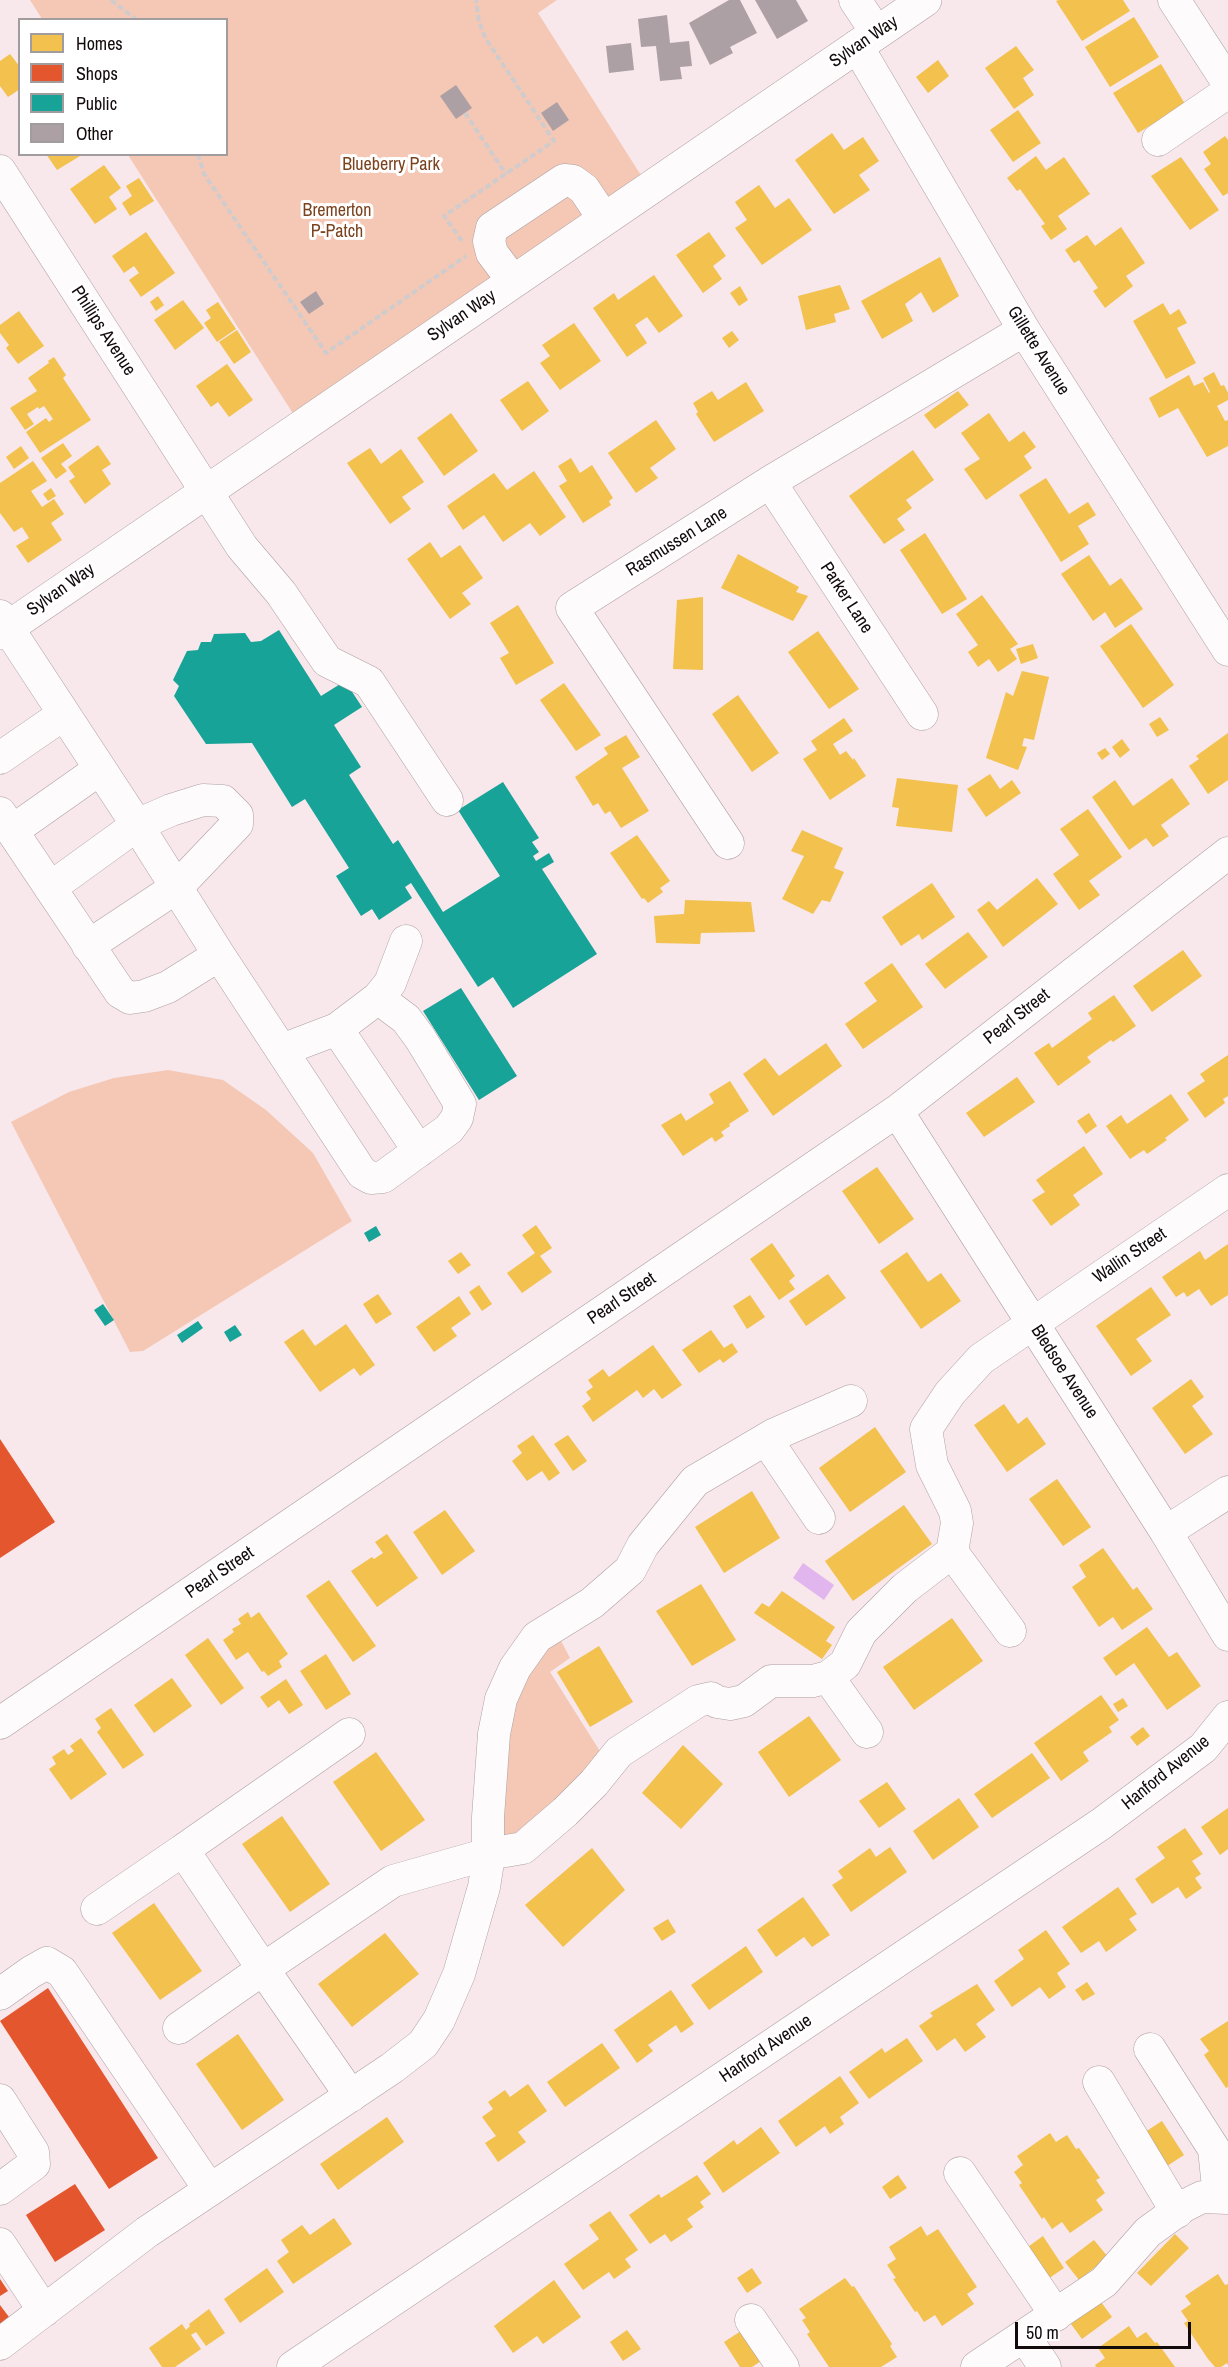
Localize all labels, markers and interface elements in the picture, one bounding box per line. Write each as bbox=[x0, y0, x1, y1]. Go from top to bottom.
street label: Sylvan Way bbox=[826, 11, 902, 73]
legend bbox=[18, 18, 228, 156]
text: Homes bbox=[76, 31, 123, 56]
text: Shops bbox=[76, 61, 118, 86]
text: Public bbox=[76, 91, 117, 116]
text: Other bbox=[76, 121, 113, 146]
park label: Blueberry Park bbox=[342, 154, 440, 176]
park label: Bremerton P-Patch bbox=[303, 200, 371, 242]
street label: Phillips Avenue bbox=[66, 282, 140, 380]
street label: Sylvan Way bbox=[424, 285, 500, 347]
street label: Gillette Avenue bbox=[1002, 303, 1074, 399]
street label: Rasmussen Lane bbox=[623, 502, 731, 582]
street label: Parker Lane bbox=[815, 558, 877, 638]
street label: Sylvan Way bbox=[23, 559, 99, 621]
street label: Pearl Street bbox=[980, 984, 1054, 1050]
street label: Wallin Street bbox=[1089, 1224, 1171, 1288]
street label: Pearl Street bbox=[584, 1268, 660, 1330]
street label: Bledsoe Avenue bbox=[1026, 1321, 1102, 1423]
street label: Pearl Street bbox=[182, 1542, 258, 1604]
street label: Hanford Avenue bbox=[1118, 1731, 1214, 1815]
street label: Hanford Avenue bbox=[716, 2010, 816, 2088]
scale bar bbox=[1018, 2310, 1194, 2348]
text: 50 m bbox=[1026, 2320, 1059, 2345]

